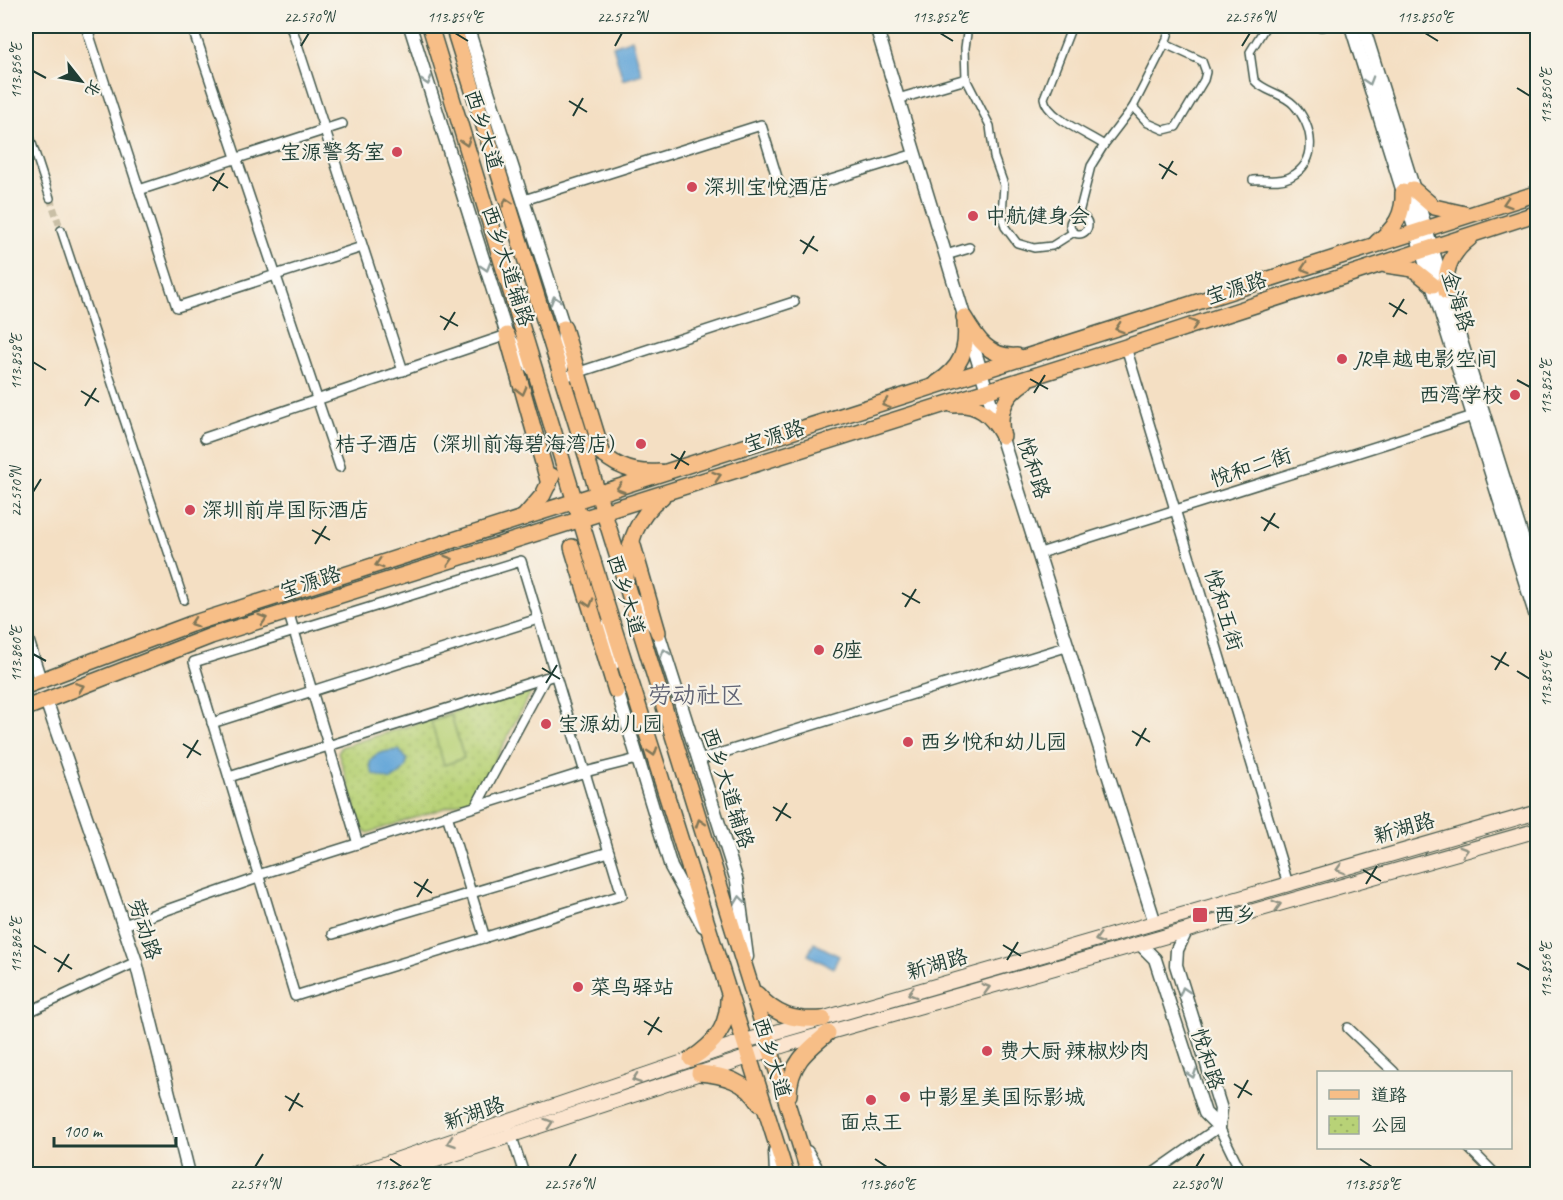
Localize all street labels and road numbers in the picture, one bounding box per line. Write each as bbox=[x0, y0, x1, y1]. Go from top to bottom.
street label: 西乡大道 bbox=[459, 86, 509, 174]
street label: 西乡大道辅路 bbox=[476, 202, 540, 330]
street label: 宝源路 bbox=[1202, 266, 1270, 310]
street label: 金海路 bbox=[1436, 267, 1480, 335]
street label: 宝源路 bbox=[740, 414, 808, 458]
street label: 悦和路 bbox=[1012, 434, 1056, 502]
street label: 悦和二街 bbox=[1207, 442, 1295, 492]
street label: 西乡大道 bbox=[601, 551, 651, 639]
street label: 宝源路 bbox=[276, 560, 344, 604]
street label: 悦和五街 bbox=[1199, 566, 1249, 654]
street label: 西乡大道辅路 bbox=[696, 724, 760, 852]
street label: 新湖路 bbox=[1370, 807, 1438, 849]
street label: 劳动路 bbox=[123, 895, 167, 963]
street label: 新湖路 bbox=[903, 943, 971, 985]
street label: 西乡大道 bbox=[747, 1014, 797, 1102]
street label: 悦和路 bbox=[1186, 1025, 1230, 1093]
street label: 新湖路 bbox=[440, 1090, 508, 1136]

